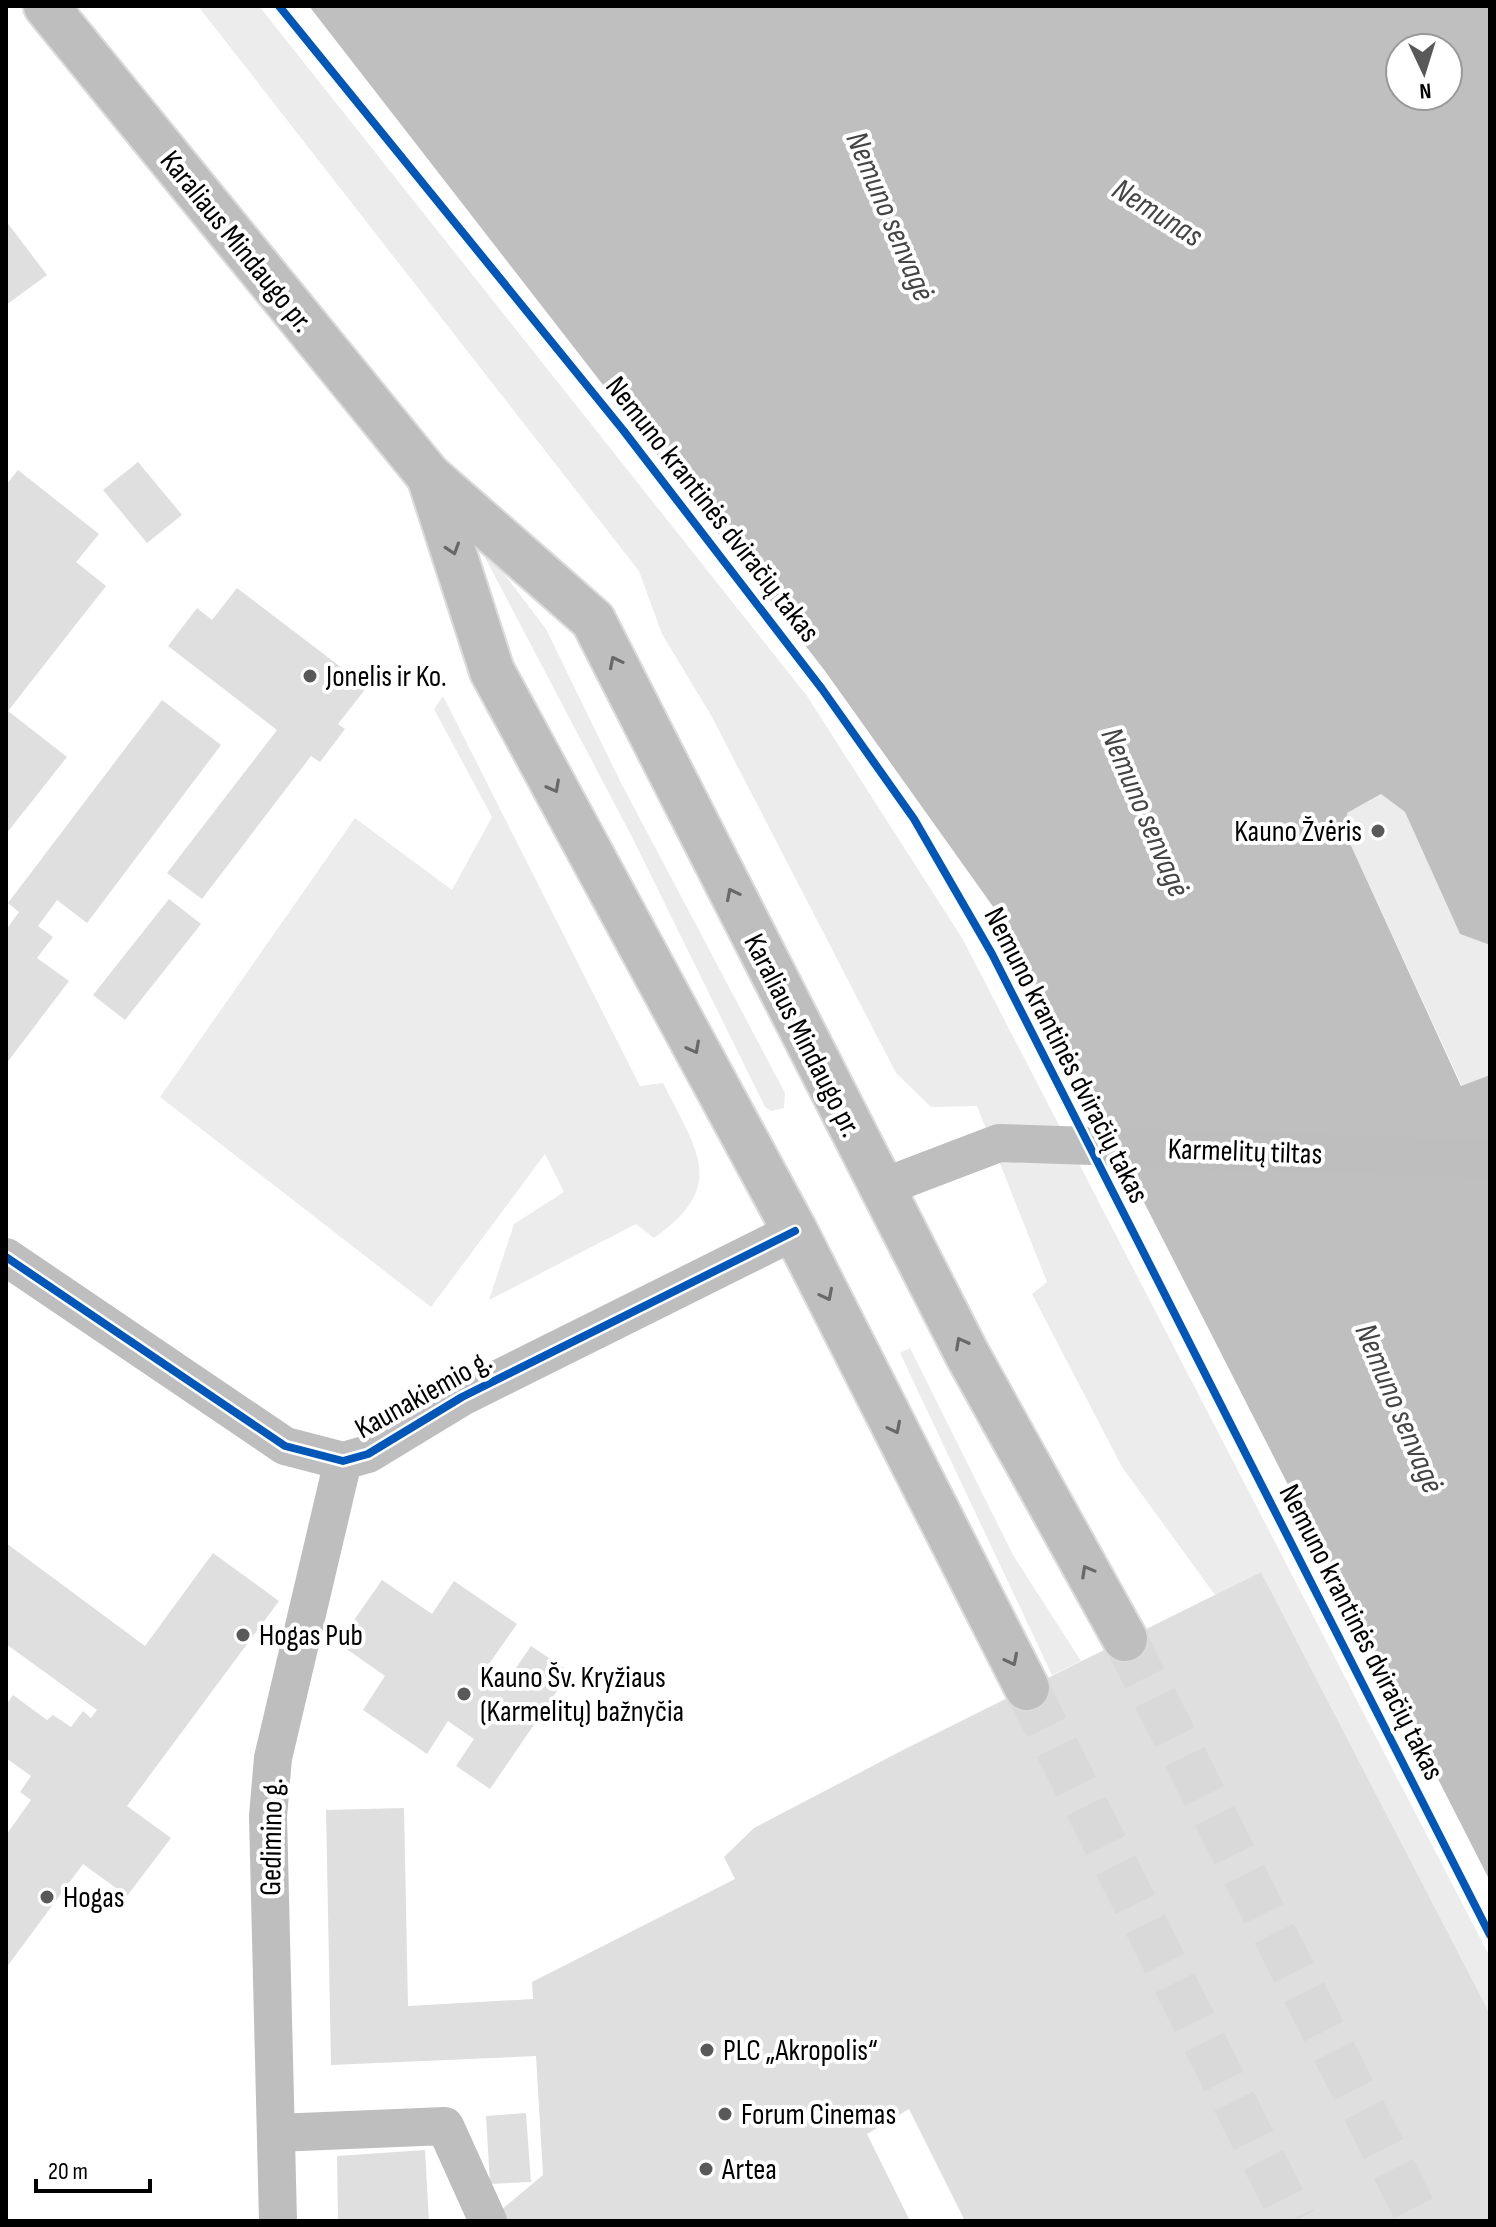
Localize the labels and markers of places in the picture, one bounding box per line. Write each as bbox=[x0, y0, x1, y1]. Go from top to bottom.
place label: Jonelis ir Ko. bbox=[325, 659, 447, 695]
marker: Jonelis ir Ko. bbox=[301, 667, 319, 685]
place label: Kauno Žvėris bbox=[1234, 814, 1362, 850]
marker: Kauno Žvėris bbox=[1369, 822, 1387, 840]
place label: Hogas Pub bbox=[259, 1618, 363, 1654]
marker: Hogas Pub bbox=[234, 1626, 252, 1644]
place label: Kauno Šv. Kryžiaus (Karmelitų) bažnyčia bbox=[480, 1660, 684, 1730]
marker: Kauno Šv. Kryžiaus (Karmelitų) bažnyčia bbox=[455, 1685, 473, 1703]
place label: Hogas bbox=[63, 1880, 125, 1916]
marker: Hogas bbox=[38, 1888, 56, 1906]
place label: PLC „Akropolis“ bbox=[723, 2033, 878, 2069]
marker: PLC „Akropolis“ bbox=[698, 2041, 716, 2059]
place label: Forum Cinemas bbox=[741, 2097, 896, 2133]
marker: Forum Cinemas bbox=[716, 2105, 734, 2123]
place label: Artea bbox=[721, 2152, 777, 2188]
marker: Artea bbox=[697, 2160, 715, 2178]

